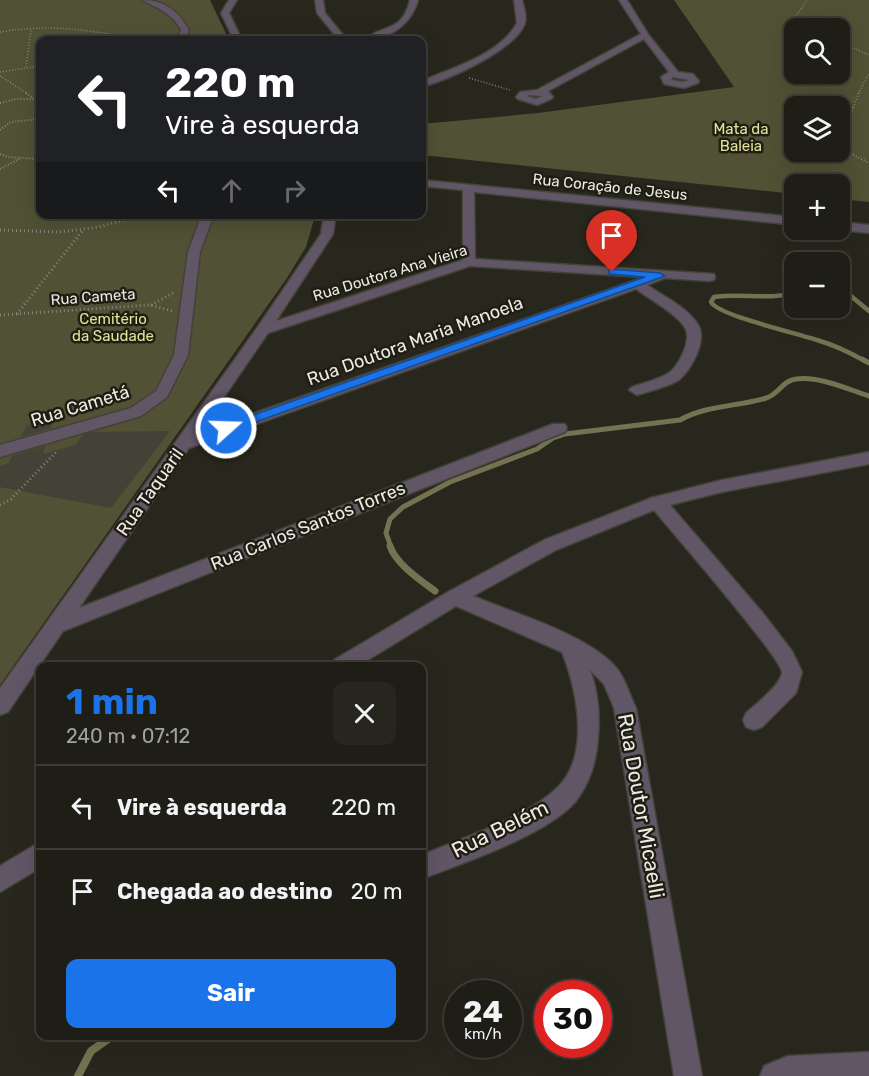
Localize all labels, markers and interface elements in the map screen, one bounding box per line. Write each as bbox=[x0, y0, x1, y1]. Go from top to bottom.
map controls bbox=[784, 18, 850, 318]
button: search bbox=[784, 18, 850, 84]
text: 220 m bbox=[165, 58, 296, 108]
icon: left bbox=[66, 60, 144, 138]
button: layers bbox=[784, 96, 850, 162]
text: Vire à esquerda bbox=[165, 109, 360, 141]
park label: Mata da Baleia bbox=[713, 120, 769, 155]
street label: Rua Coração de Jesus bbox=[532, 170, 689, 204]
icon: left bbox=[152, 174, 185, 207]
icon: ahead bbox=[215, 174, 248, 207]
icon: right bbox=[278, 174, 311, 207]
button: + bbox=[784, 174, 850, 240]
pin bbox=[586, 210, 637, 272]
icon: arrive bbox=[595, 219, 628, 252]
street label: Rua Doutora Ana Vieira bbox=[311, 241, 469, 305]
button: − bbox=[784, 252, 850, 318]
street label: Rua Cameta bbox=[50, 285, 136, 309]
street label: Rua Doutora Maria Manoela bbox=[304, 292, 526, 390]
park label: Cemitério da Saudade bbox=[72, 310, 154, 345]
street label: Rua Cametá bbox=[28, 381, 132, 431]
position arrow bbox=[194, 396, 258, 460]
street label: Rua Taquaril bbox=[112, 444, 188, 540]
street label: Rua Carlos Santos Torres bbox=[207, 477, 409, 575]
text: 1 min bbox=[66, 680, 158, 723]
button: close bbox=[333, 682, 396, 745]
street label: Rua Doutor Micaelli bbox=[613, 712, 670, 900]
text: 240 m · 07:12 bbox=[66, 724, 190, 748]
icon: left bbox=[66, 791, 99, 824]
text: Vire à esquerda bbox=[117, 794, 287, 821]
text: 220 m bbox=[331, 794, 396, 821]
street label: Rua Belém bbox=[447, 794, 552, 863]
icon: arrive bbox=[66, 875, 99, 908]
text: Chegada ao destino bbox=[117, 878, 333, 905]
text: 20 m bbox=[351, 878, 402, 905]
button: Sair bbox=[66, 959, 396, 1028]
speed limit sign: 30 bbox=[534, 980, 612, 1058]
text: 24 bbox=[463, 994, 503, 1030]
text: km/h bbox=[464, 1025, 502, 1043]

